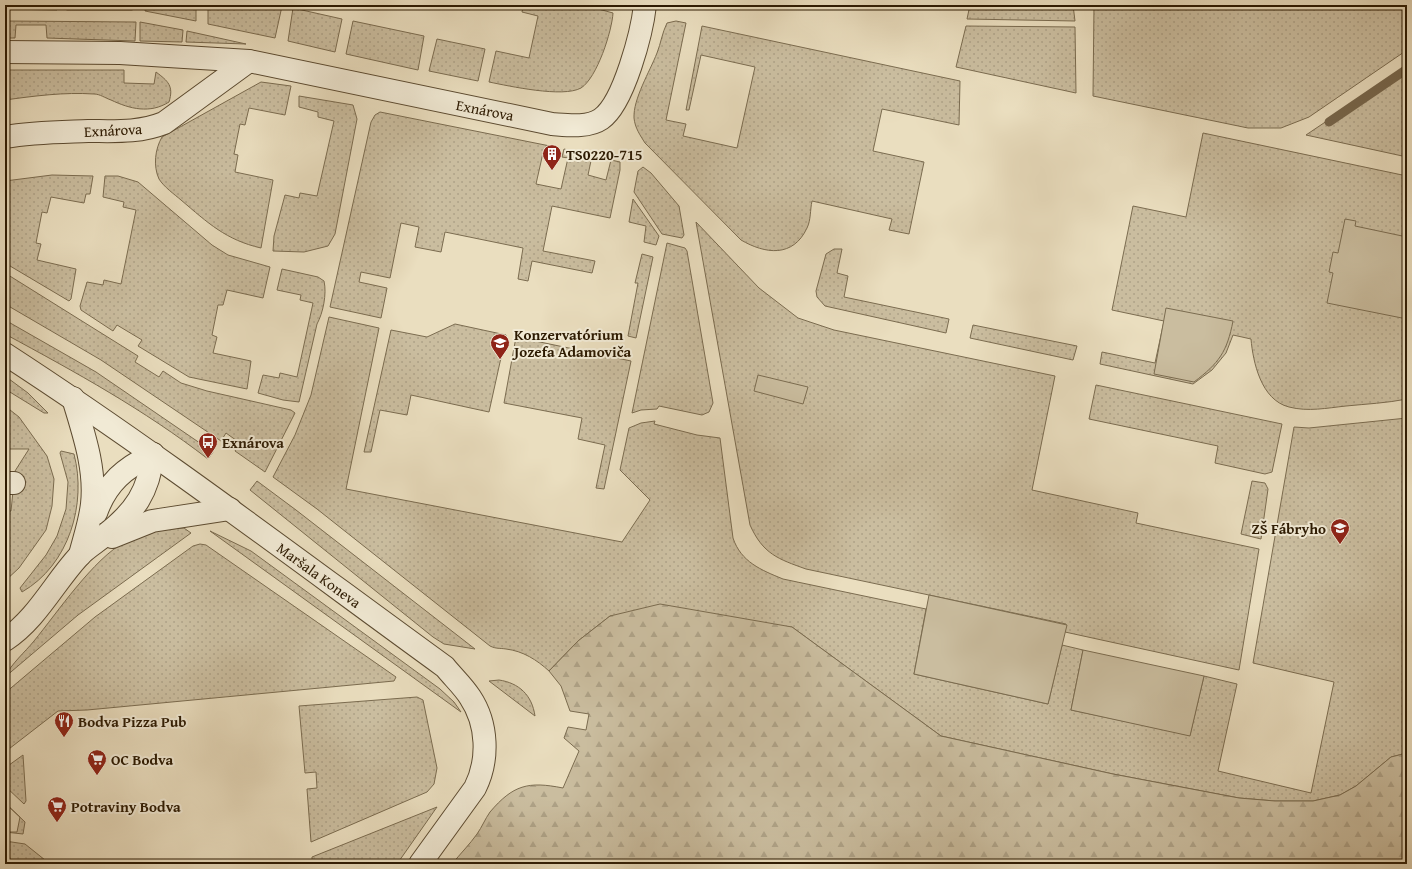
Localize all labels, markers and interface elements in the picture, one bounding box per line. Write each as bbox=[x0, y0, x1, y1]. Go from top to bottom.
street label: Exnárova bbox=[454, 94, 516, 126]
street label: Exnárova bbox=[83, 118, 143, 142]
building icon: TS0220-715 bbox=[541, 143, 563, 171]
place label: TS0220-715 bbox=[566, 144, 643, 165]
place label: Konzervatórium Jozefa Adamoviča bbox=[511, 324, 632, 362]
school or university icon: Konzervatórium Jozefa Adamoviča bbox=[489, 332, 511, 360]
bus stop icon: Exnárova bbox=[197, 431, 219, 459]
place label: Exnárova bbox=[222, 432, 284, 453]
school or university icon: ZŠ Fábryho bbox=[1329, 517, 1351, 545]
place label: ZŠ Fábryho bbox=[1251, 518, 1326, 539]
street label: Maršala Koneva bbox=[273, 537, 365, 613]
restaurant icon: Bodva Pizza Pub bbox=[53, 710, 75, 738]
place label: Bodva Pizza Pub bbox=[78, 711, 186, 732]
supermarket icon: OC Bodva bbox=[86, 748, 108, 776]
place label: OC Bodva bbox=[111, 749, 173, 770]
supermarket icon: Potraviny Bodva bbox=[46, 795, 68, 823]
place label: Potraviny Bodva bbox=[71, 796, 181, 817]

